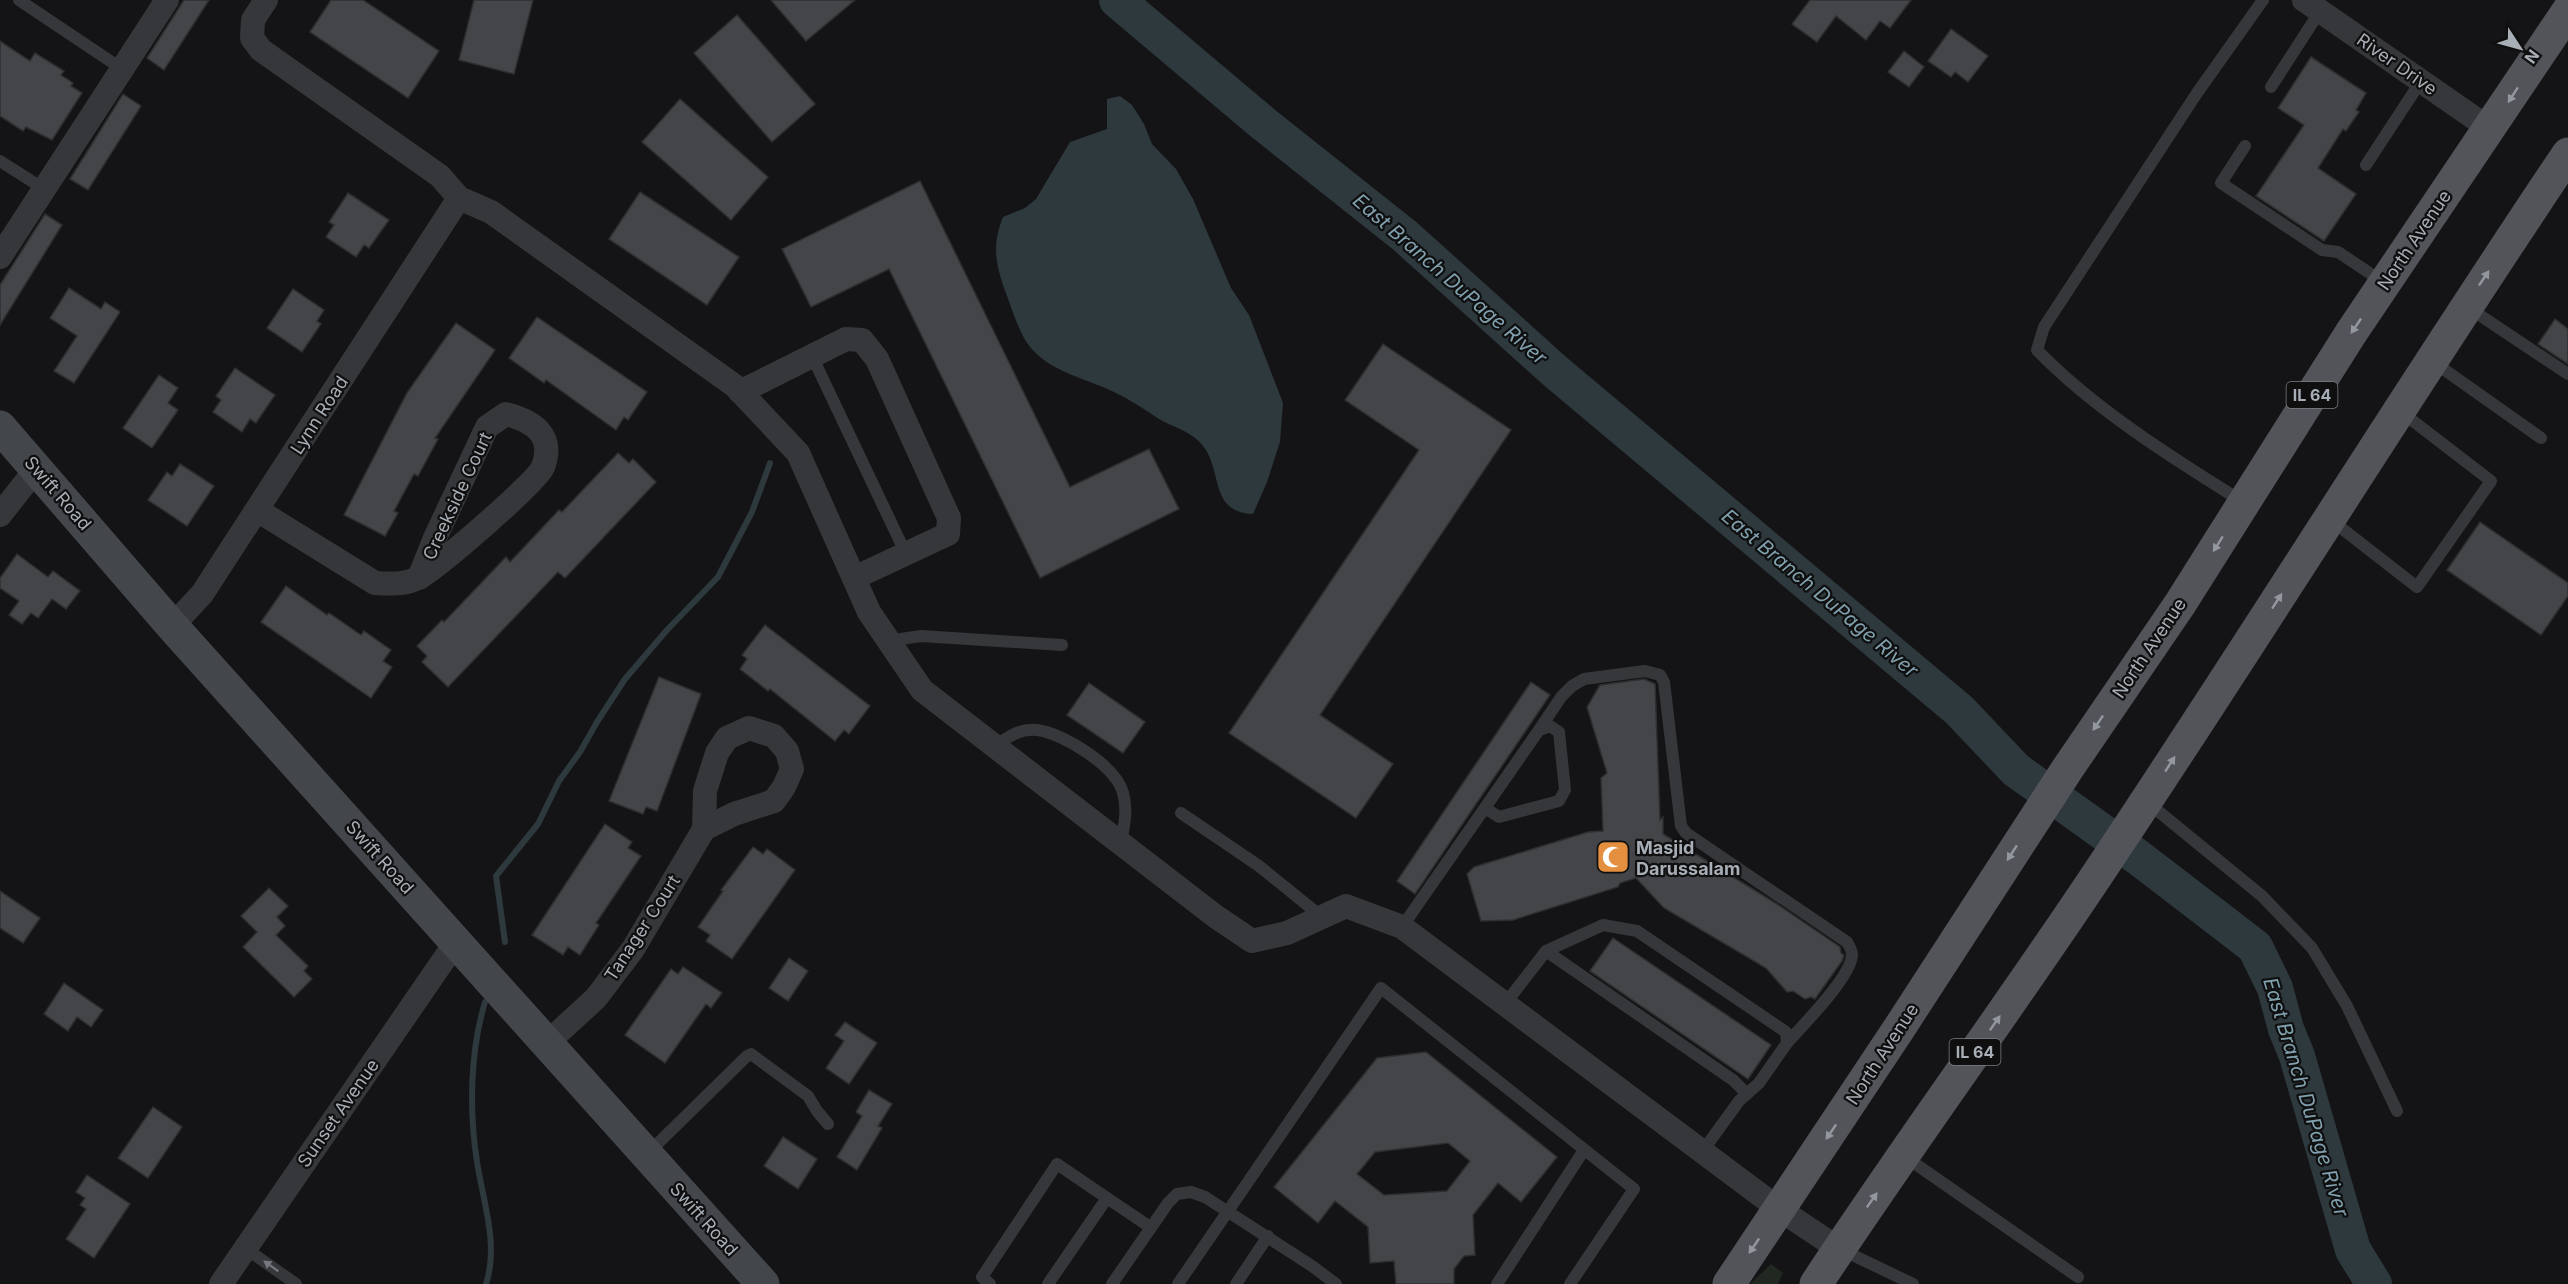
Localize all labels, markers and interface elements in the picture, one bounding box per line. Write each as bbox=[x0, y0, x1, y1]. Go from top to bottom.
north arrow bbox=[2490, 18, 2550, 78]
street label: River Drive bbox=[2353, 29, 2441, 99]
text: N bbox=[2520, 46, 2544, 68]
one-way arrow bbox=[2507, 87, 2518, 103]
street label: North Avenue bbox=[2373, 186, 2455, 294]
water label: East Branch DuPage River bbox=[1348, 188, 1552, 370]
one-way arrow bbox=[2478, 270, 2489, 286]
one-way arrow bbox=[2350, 317, 2362, 333]
street label: Lynn Road bbox=[286, 372, 352, 458]
road number: IL 64 bbox=[2286, 382, 2338, 408]
street label: Creekside Court bbox=[418, 429, 496, 563]
street label: Swift Road bbox=[20, 452, 96, 534]
water label: East Branch DuPage River bbox=[1717, 504, 1923, 682]
one-way arrow bbox=[2212, 536, 2223, 552]
street label: North Avenue bbox=[2108, 594, 2190, 702]
one-way arrow bbox=[2271, 594, 2283, 610]
one-way arrow bbox=[2092, 715, 2104, 731]
one-way arrow bbox=[2164, 757, 2176, 773]
street label: Swift Road bbox=[342, 816, 418, 898]
place label: Masjid Darussalam bbox=[1636, 837, 1740, 879]
mosque icon: Masjid Darussalam bbox=[1595, 839, 1631, 875]
one-way arrow bbox=[2007, 845, 2018, 861]
street label: Tanager Court bbox=[600, 871, 684, 985]
water label: East Branch DuPage River bbox=[2258, 975, 2354, 1220]
street label: North Avenue bbox=[1842, 1000, 1922, 1108]
one-way arrow bbox=[1989, 1015, 2001, 1031]
road number: IL 64 bbox=[1950, 1039, 2000, 1065]
street label: Sunset Avenue bbox=[293, 1055, 383, 1171]
one-way arrow bbox=[1825, 1123, 1837, 1139]
street label: Swift Road bbox=[666, 1178, 742, 1260]
one-way arrow bbox=[1866, 1193, 1878, 1209]
one-way arrow bbox=[1748, 1238, 1760, 1254]
one-way arrow bbox=[263, 1260, 279, 1272]

